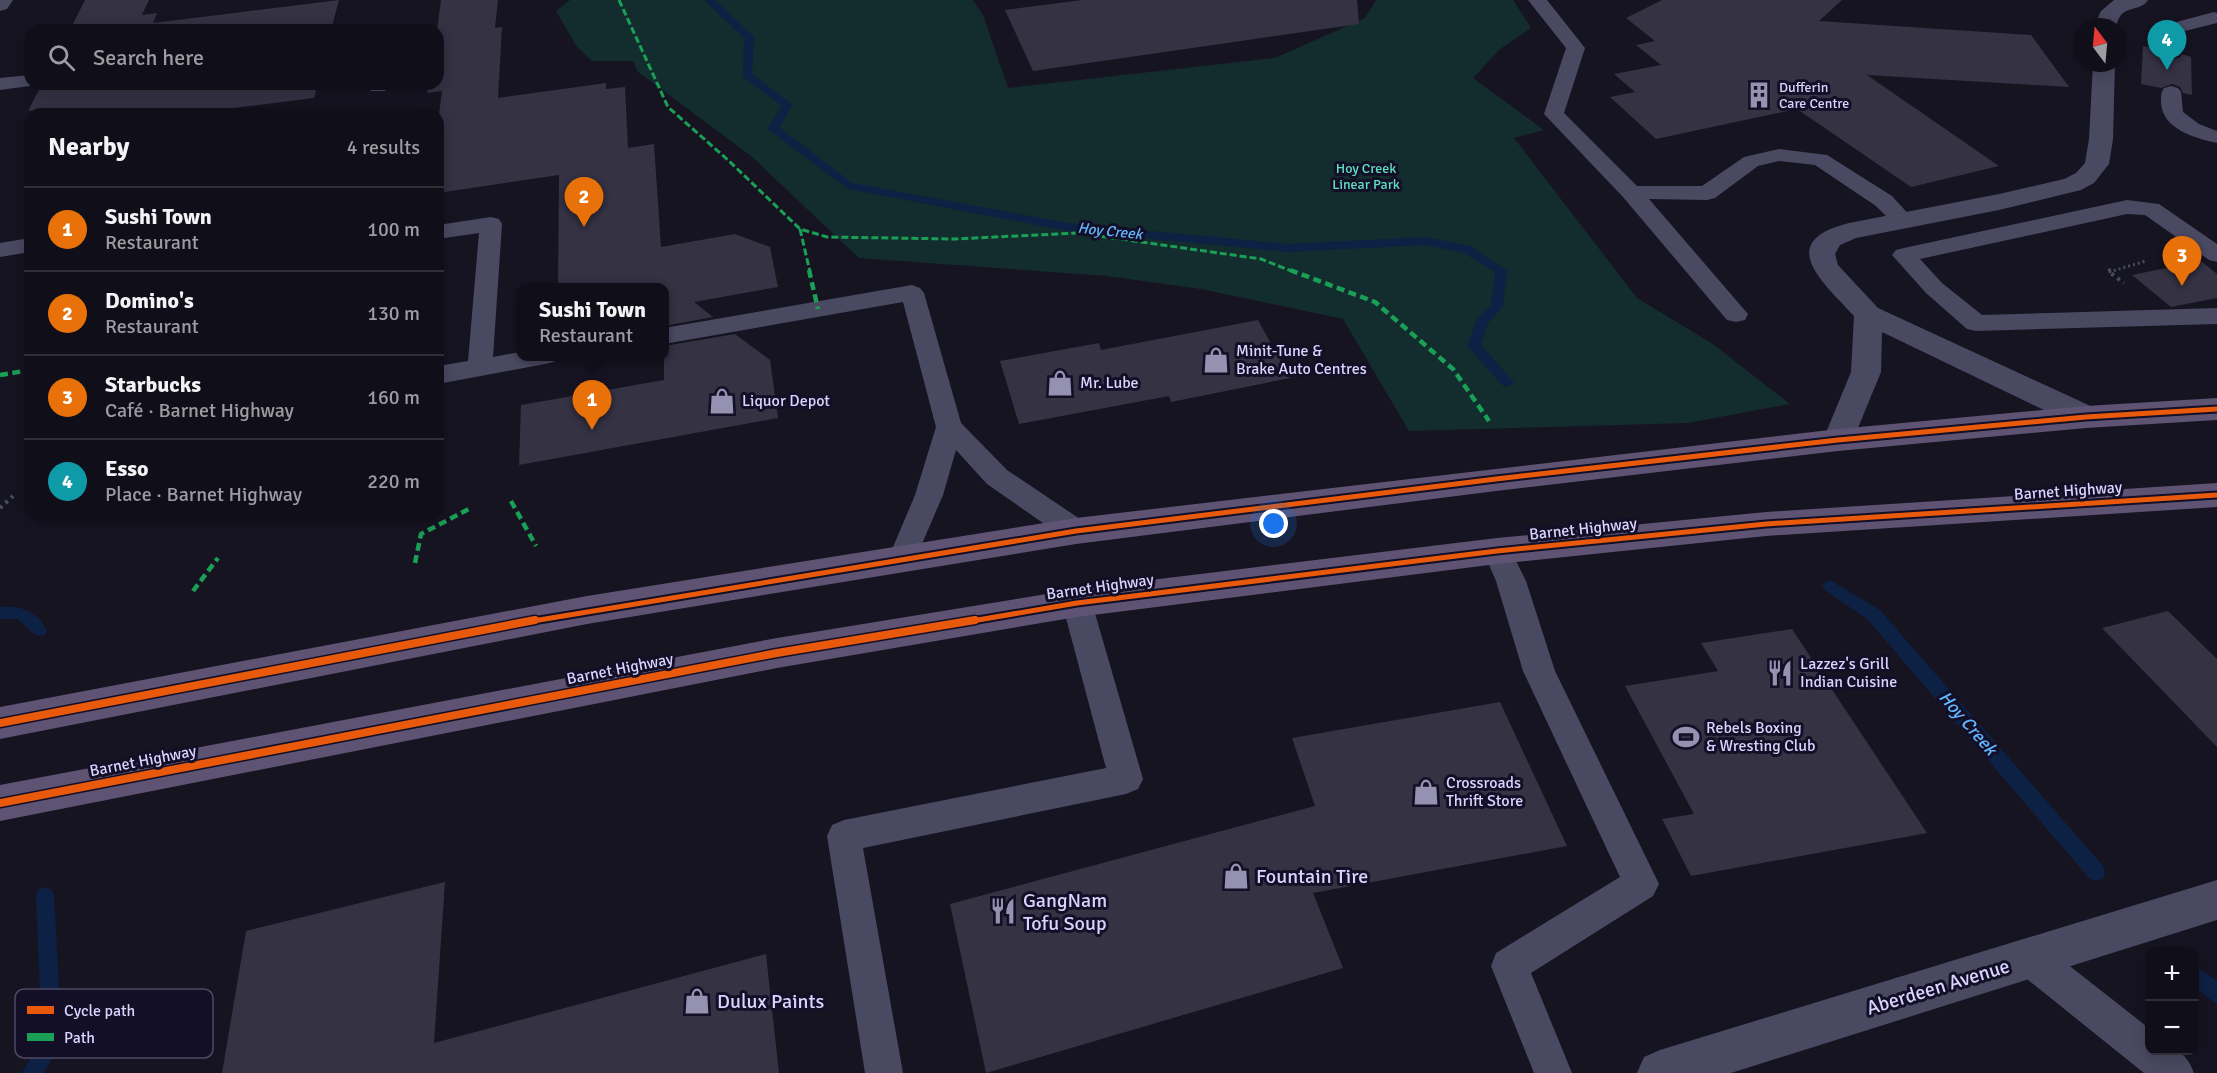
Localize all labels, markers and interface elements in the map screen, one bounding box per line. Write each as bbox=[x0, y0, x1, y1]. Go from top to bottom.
north arrow bbox=[2073, 18, 2127, 72]
pin: 4 bbox=[2148, 20, 2186, 70]
search box bbox=[24, 24, 444, 90]
icon: search bbox=[45, 41, 78, 74]
text: Search here bbox=[93, 44, 204, 71]
place label: Dufferin Care Centre bbox=[1779, 79, 1849, 112]
building icon: Dufferin Care Centre bbox=[1744, 80, 1774, 110]
text: Nearby bbox=[48, 131, 129, 163]
text: 4 results bbox=[347, 135, 420, 160]
park label: Hoy Creek Linear Park bbox=[1332, 160, 1400, 193]
pin: 2 bbox=[564, 178, 604, 227]
text: Sushi Town bbox=[105, 203, 212, 230]
text: 1 bbox=[62, 217, 73, 242]
text: 100 m bbox=[367, 217, 420, 242]
water label: Hoy Creek bbox=[1077, 219, 1145, 243]
text: Restaurant bbox=[105, 230, 199, 255]
pin: 3 bbox=[2162, 236, 2202, 286]
popup bbox=[516, 283, 669, 361]
text: Domino's bbox=[105, 287, 194, 314]
text: Sushi Town bbox=[539, 296, 646, 323]
text: 2 bbox=[62, 301, 73, 326]
text: 130 m bbox=[367, 301, 420, 326]
text: Restaurant bbox=[105, 314, 199, 339]
text: Restaurant bbox=[539, 323, 633, 348]
place label: Minit-Tune & Brake Auto Centres bbox=[1236, 341, 1367, 379]
shop icon: Minit-Tune & Brake Auto Centres bbox=[1201, 345, 1231, 375]
shop icon: Mr. Lube bbox=[1045, 368, 1075, 398]
text: Starbucks bbox=[105, 371, 201, 398]
place label: Mr. Lube bbox=[1080, 373, 1139, 393]
pin: 1 bbox=[572, 380, 612, 430]
text: 3 bbox=[62, 385, 73, 410]
text: 160 m bbox=[367, 385, 420, 410]
shop icon: Liquor Depot bbox=[707, 386, 737, 416]
place label: Liquor Depot bbox=[742, 391, 830, 411]
text: Café · Barnet Highway bbox=[105, 398, 294, 423]
text: Esso bbox=[105, 455, 149, 482]
text: 4 bbox=[62, 469, 73, 494]
text: 220 m bbox=[367, 469, 420, 494]
street label: Barnet Highway bbox=[2013, 477, 2123, 505]
text: Place · Barnet Highway bbox=[105, 482, 302, 507]
your location bbox=[1259, 509, 1288, 538]
street label: Barnet Highway bbox=[1528, 513, 1638, 545]
street label: Barnet Highway bbox=[1045, 569, 1156, 604]
street label: Barnet Highway bbox=[565, 649, 676, 689]
place label: Lazzez's Grill Indian Cuisine bbox=[1800, 654, 1897, 692]
restaurant icon: Lazzez's Grill Indian Cuisine bbox=[1765, 658, 1795, 688]
water label: Hoy Creek bbox=[1934, 686, 2003, 761]
place label: Rebels Boxing & Wresting Club bbox=[1706, 718, 1816, 756]
sports icon: Rebels Boxing & Wresting Club bbox=[1671, 722, 1701, 752]
street label: Barnet Highway bbox=[88, 741, 199, 781]
place label: Crossroads Thrift Store bbox=[1446, 773, 1523, 811]
shop icon: Crossroads Thrift Store bbox=[1411, 777, 1441, 807]
shop icon: Fountain Tire bbox=[1221, 861, 1251, 891]
place label: Fountain Tire bbox=[1256, 864, 1368, 889]
place label: GangNam Tofu Soup bbox=[1023, 888, 1107, 936]
restaurant icon: GangNam Tofu Soup bbox=[988, 896, 1018, 926]
map controls bbox=[2145, 947, 2199, 1055]
button: + bbox=[2145, 947, 2199, 1001]
street label: Aberdeen Avenue bbox=[1863, 953, 2013, 1021]
shop icon: Dulux Paints bbox=[682, 986, 712, 1016]
legend bbox=[15, 989, 213, 1058]
place label: Dulux Paints bbox=[717, 989, 825, 1014]
text: Cycle path bbox=[64, 1001, 135, 1021]
button: − bbox=[2145, 1001, 2199, 1055]
text: Path bbox=[64, 1028, 95, 1048]

